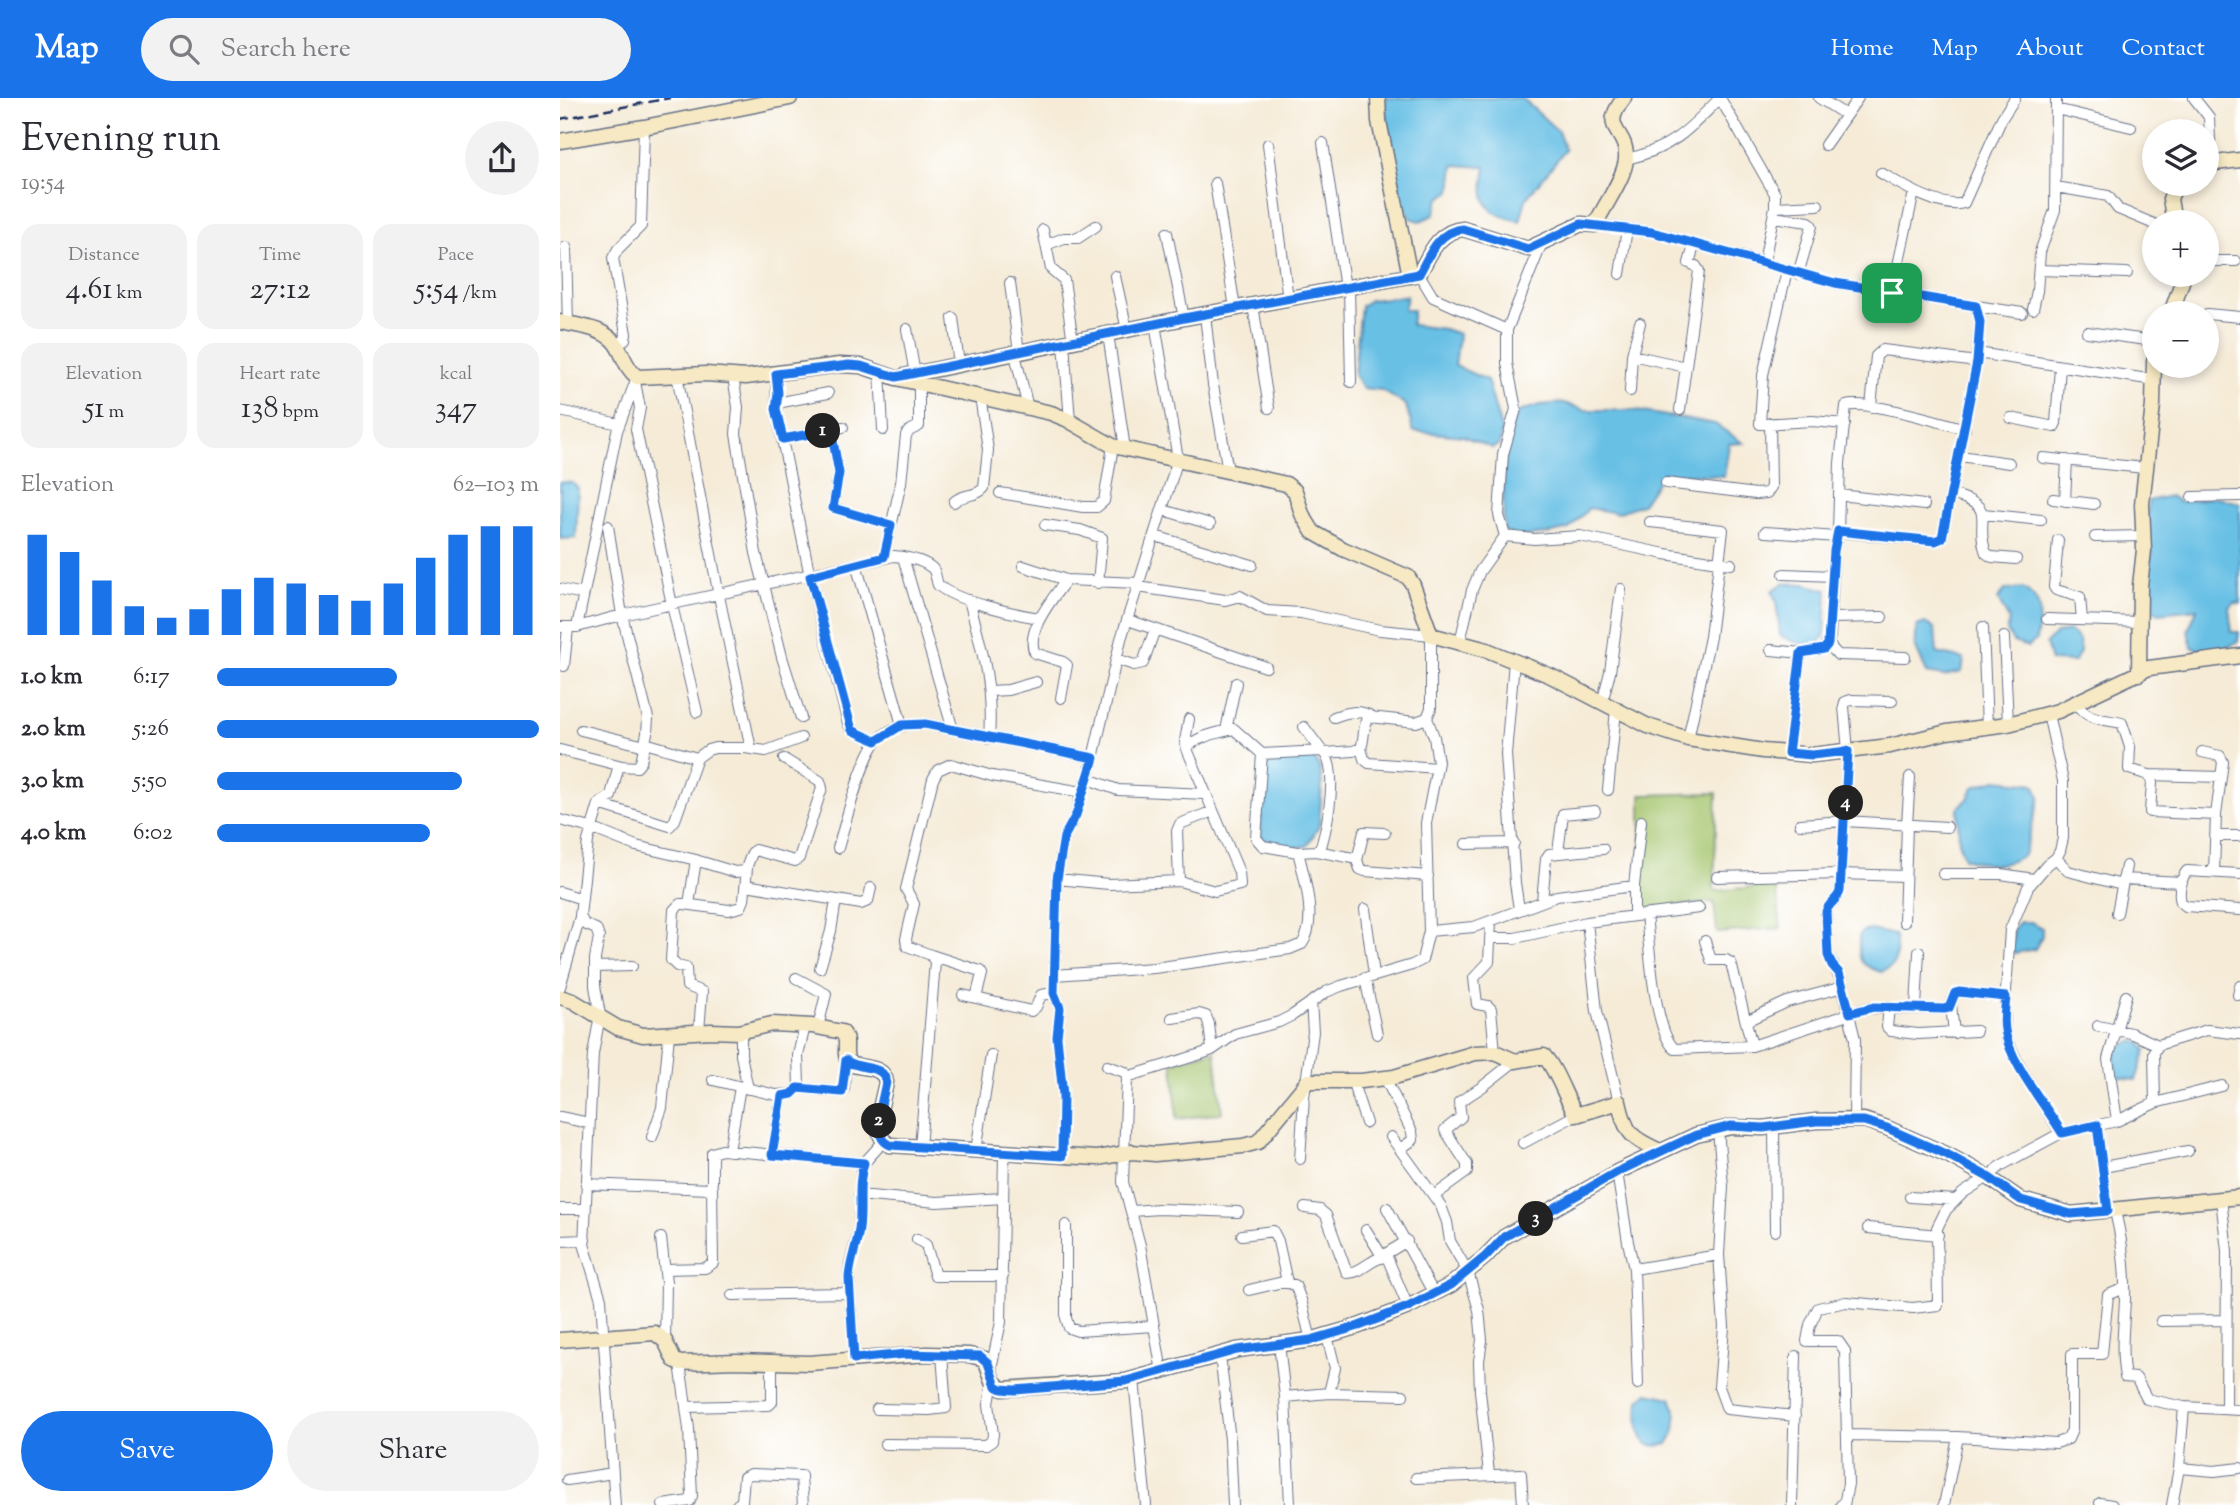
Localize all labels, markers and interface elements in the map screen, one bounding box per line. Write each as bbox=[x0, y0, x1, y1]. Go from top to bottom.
search box bbox=[141, 18, 631, 81]
text: Map bbox=[35, 25, 99, 73]
icon: search bbox=[165, 30, 203, 68]
text: Search here bbox=[221, 31, 351, 68]
text: Home bbox=[1831, 32, 1894, 66]
text: Map bbox=[1932, 32, 1978, 66]
text: About bbox=[2016, 32, 2083, 66]
text: Contact bbox=[2121, 32, 2205, 66]
text: Evening run bbox=[21, 114, 221, 168]
map controls bbox=[2142, 119, 2219, 378]
button: layers bbox=[2142, 119, 2219, 196]
button: share bbox=[465, 121, 539, 195]
text: 19:54 bbox=[21, 167, 65, 200]
button: + bbox=[2142, 210, 2219, 287]
text: Distance bbox=[68, 242, 140, 269]
text: Time bbox=[259, 242, 301, 269]
text: Pace bbox=[438, 242, 474, 269]
pin bbox=[1862, 263, 1922, 323]
text: 4.61 bbox=[65, 269, 112, 312]
text: 27:12 bbox=[249, 269, 311, 312]
text: 5:54 bbox=[415, 269, 459, 312]
icon: arrive bbox=[1873, 274, 1911, 312]
text: km bbox=[112, 280, 143, 307]
text: /km bbox=[459, 280, 497, 307]
button: − bbox=[2142, 301, 2219, 378]
text: Elevation bbox=[65, 361, 143, 388]
text: Heart rate bbox=[239, 361, 321, 388]
text: kcal bbox=[440, 361, 472, 388]
text: 51 bbox=[84, 388, 104, 431]
text: 138 bbox=[241, 388, 278, 431]
text: 347 bbox=[435, 388, 477, 431]
text: m bbox=[104, 399, 124, 426]
text: bpm bbox=[278, 399, 319, 426]
pin: 1 bbox=[806, 414, 840, 448]
text: 1 bbox=[819, 417, 826, 444]
text: Elevation bbox=[21, 469, 114, 502]
text: 62–103 m bbox=[453, 469, 539, 502]
text: 1.0 km bbox=[21, 661, 83, 694]
text: 6:17 bbox=[133, 661, 170, 694]
text: 2.0 km bbox=[21, 713, 86, 746]
text: 5:26 bbox=[133, 713, 169, 746]
text: 3.0 km bbox=[21, 765, 84, 798]
text: 5:50 bbox=[133, 765, 167, 798]
pin: 4 bbox=[1828, 786, 1864, 820]
text: 4 bbox=[1841, 789, 1850, 816]
text: 4.0 km bbox=[21, 817, 86, 850]
text: 6:02 bbox=[133, 817, 173, 850]
pin: 2 bbox=[862, 1104, 896, 1138]
text: 2 bbox=[874, 1107, 883, 1134]
pin: 3 bbox=[1518, 1202, 1553, 1236]
text: 3 bbox=[1532, 1205, 1539, 1232]
button: Save bbox=[21, 1411, 273, 1491]
button: Share bbox=[287, 1411, 539, 1491]

